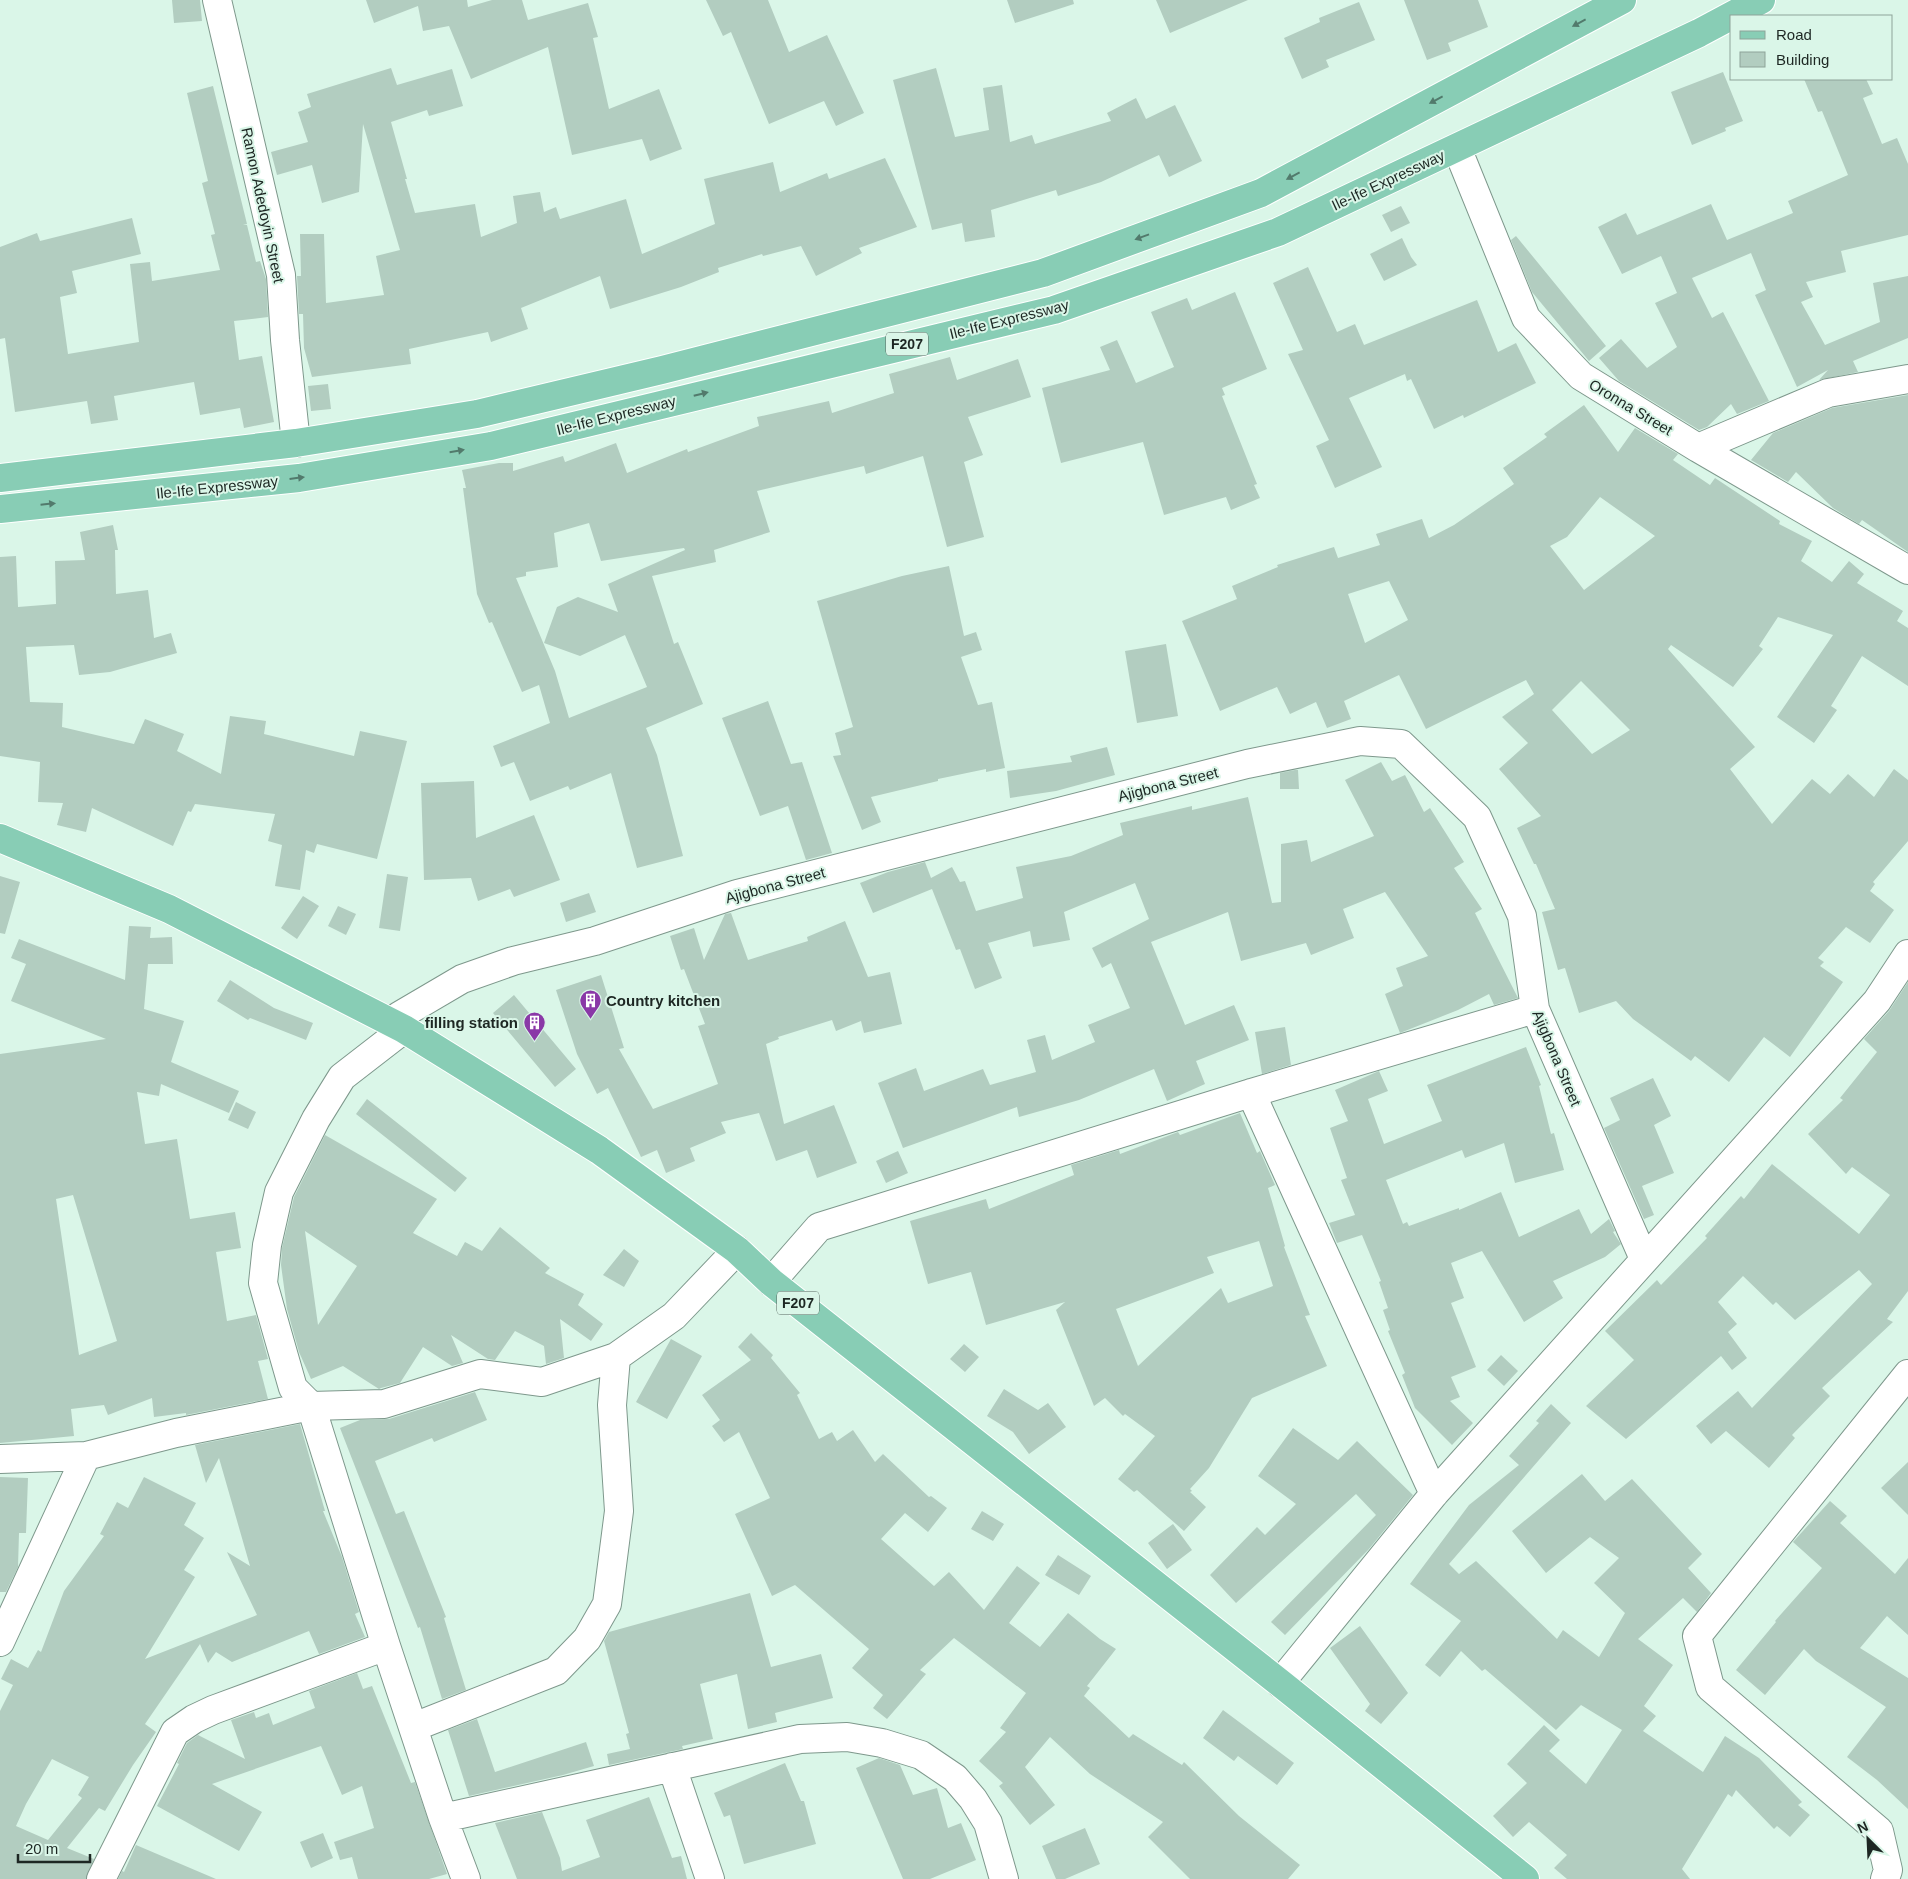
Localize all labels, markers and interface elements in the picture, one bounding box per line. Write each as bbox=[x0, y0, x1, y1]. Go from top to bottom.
legend bbox=[1730, 15, 1893, 80]
one-way arrow bbox=[1572, 19, 1587, 27]
text: Road bbox=[1776, 26, 1812, 43]
text: Building bbox=[1776, 51, 1829, 68]
one-way arrow bbox=[1429, 96, 1443, 104]
street label: Ramon Adedoyin Street bbox=[238, 126, 288, 285]
street label: Ile-Ife Expressway bbox=[1329, 146, 1448, 214]
one-way arrow bbox=[1286, 172, 1300, 180]
one-way arrow bbox=[1134, 233, 1149, 241]
street label: Ile-Ife Expressway bbox=[947, 296, 1071, 342]
road number: F207 bbox=[886, 332, 928, 356]
street label: Oronna Street bbox=[1586, 375, 1676, 439]
one-way arrow bbox=[693, 390, 708, 398]
street label: Ile-Ife Expressway bbox=[554, 392, 678, 438]
one-way arrow bbox=[450, 447, 466, 455]
street label: Ile-Ife Expressway bbox=[155, 472, 279, 502]
one-way arrow bbox=[289, 474, 305, 482]
one-way arrow bbox=[41, 500, 57, 508]
street label: Ajigbona Street bbox=[1116, 763, 1221, 805]
street label: Ajigbona Street bbox=[723, 863, 828, 906]
building icon: Country kitchen bbox=[578, 988, 602, 1019]
place label: Country kitchen bbox=[606, 992, 720, 1009]
street label: Ajigbona Street bbox=[1529, 1007, 1585, 1109]
building icon: filling station bbox=[522, 1010, 546, 1041]
place label: filling station bbox=[425, 1014, 518, 1031]
road number: F207 bbox=[777, 1292, 819, 1315]
north arrow bbox=[1843, 1814, 1893, 1864]
text: N bbox=[1855, 1818, 1871, 1836]
scale bar bbox=[18, 1832, 90, 1864]
text: 20 m bbox=[25, 1840, 58, 1857]

